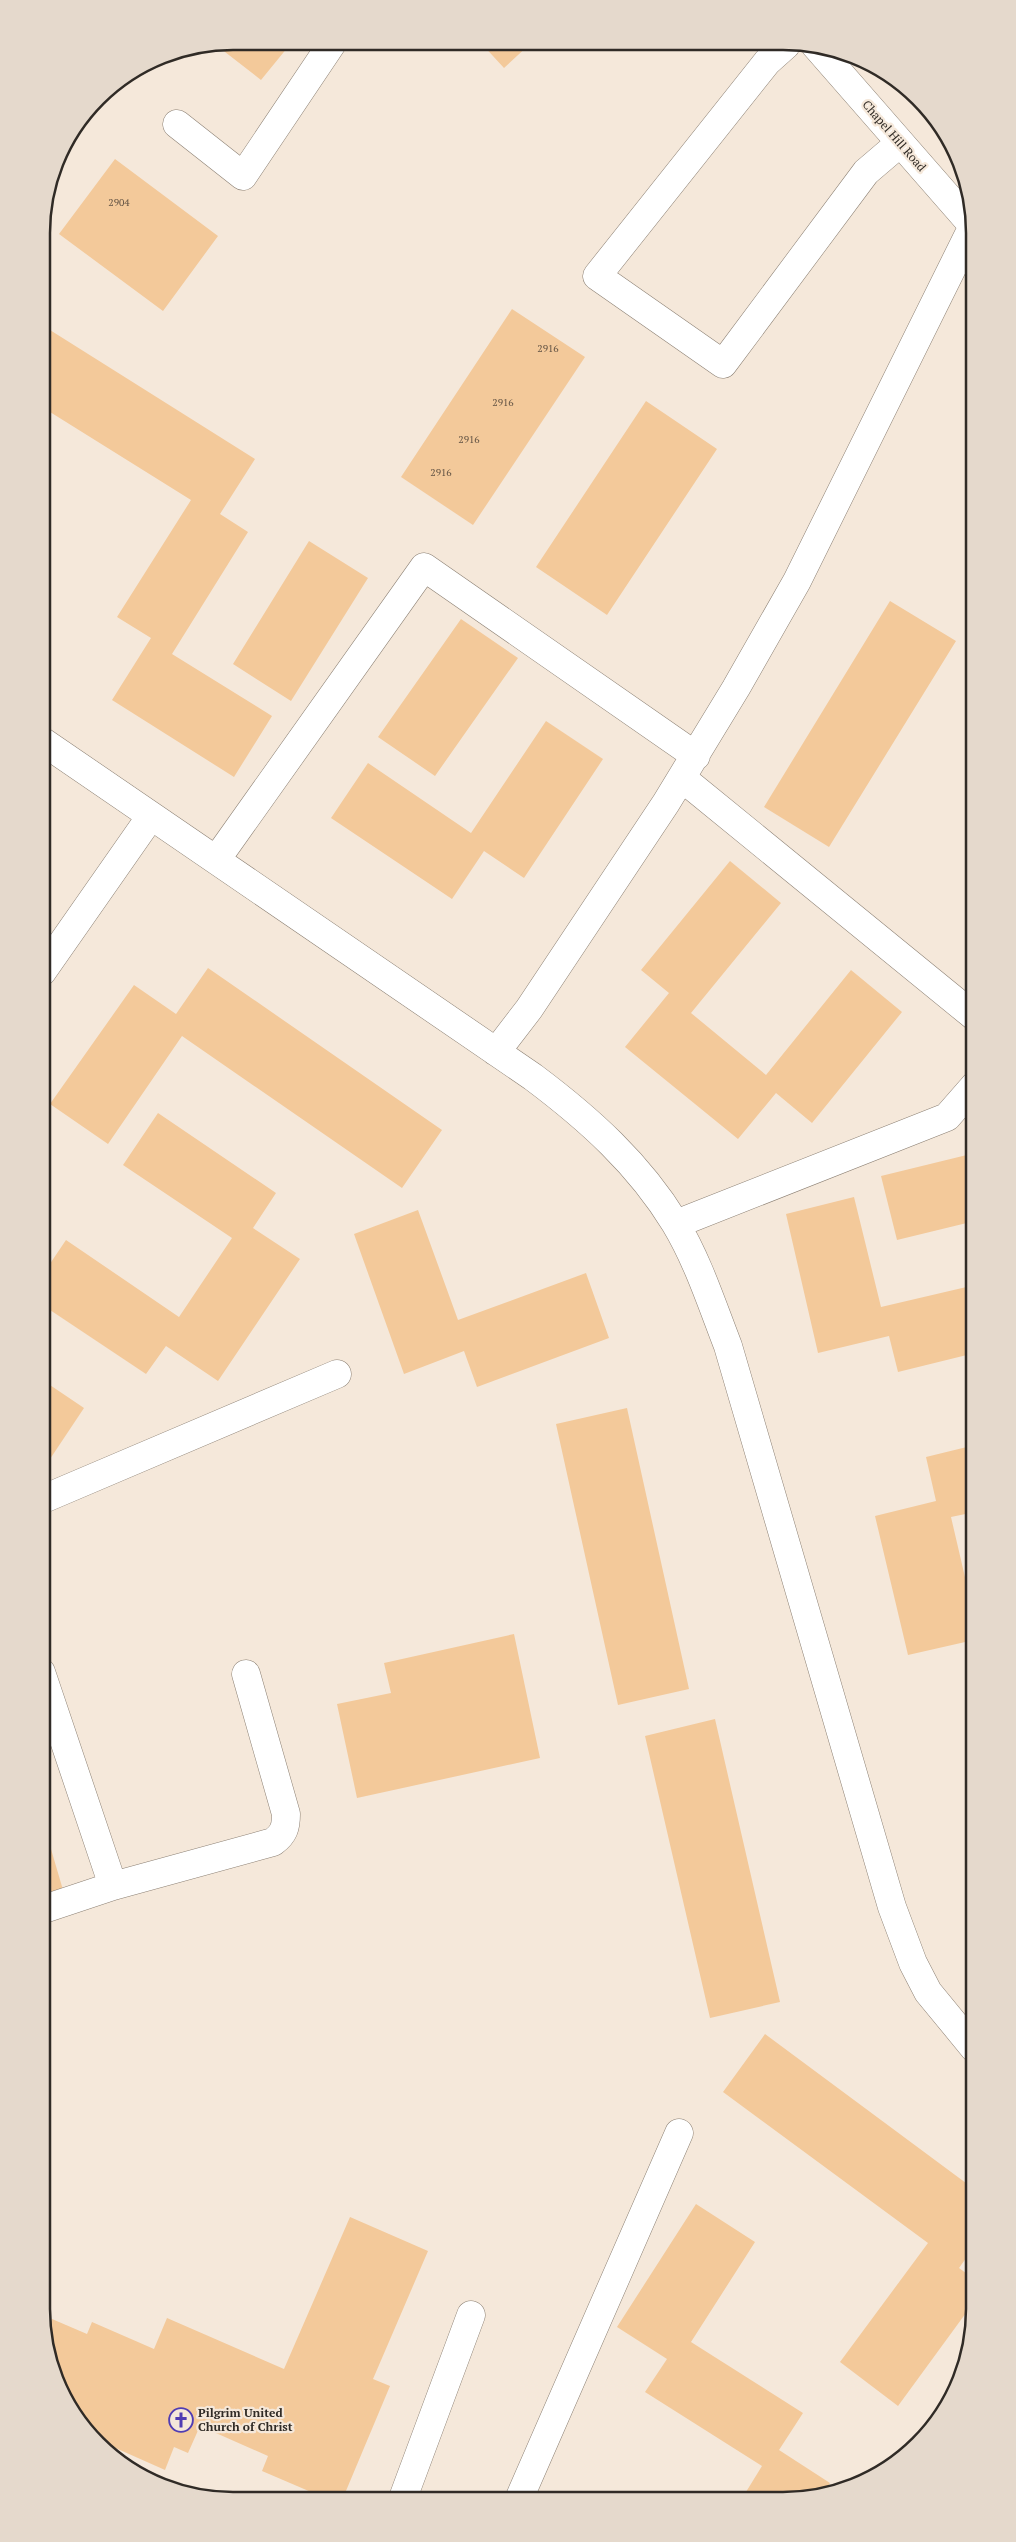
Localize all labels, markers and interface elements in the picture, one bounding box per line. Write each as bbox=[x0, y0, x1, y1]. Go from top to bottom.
street label: Chapel Hill Road bbox=[859, 97, 930, 175]
house number: 2904 bbox=[108, 196, 130, 209]
house number: 2916 bbox=[537, 342, 559, 355]
house number: 2916 bbox=[492, 396, 514, 409]
house number: 2916 bbox=[458, 433, 480, 446]
house number: 2916 bbox=[430, 466, 452, 479]
place label: Pilgrim United Church of Christ bbox=[198, 2405, 293, 2434]
church icon: Pilgrim United Church of Christ bbox=[168, 2407, 194, 2433]

